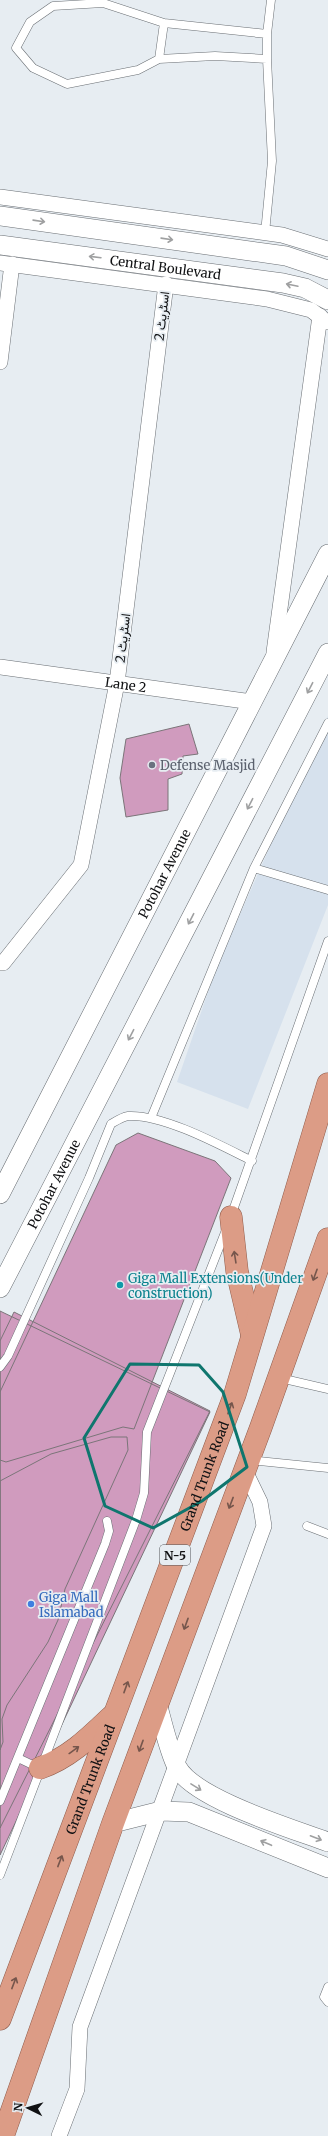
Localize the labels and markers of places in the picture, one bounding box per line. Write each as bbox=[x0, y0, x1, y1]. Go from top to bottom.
place label: Defense Masjid bbox=[160, 757, 255, 774]
marker: Defense Masjid bbox=[147, 760, 157, 770]
place label: Giga Mall Extensions(Under construction) bbox=[128, 1270, 303, 1302]
marker: Giga Mall Extensions(Under construction) bbox=[115, 1280, 125, 1290]
place label: Giga Mall Islamabad bbox=[39, 1589, 104, 1621]
marker: Giga Mall Islamabad bbox=[26, 1599, 36, 1609]

